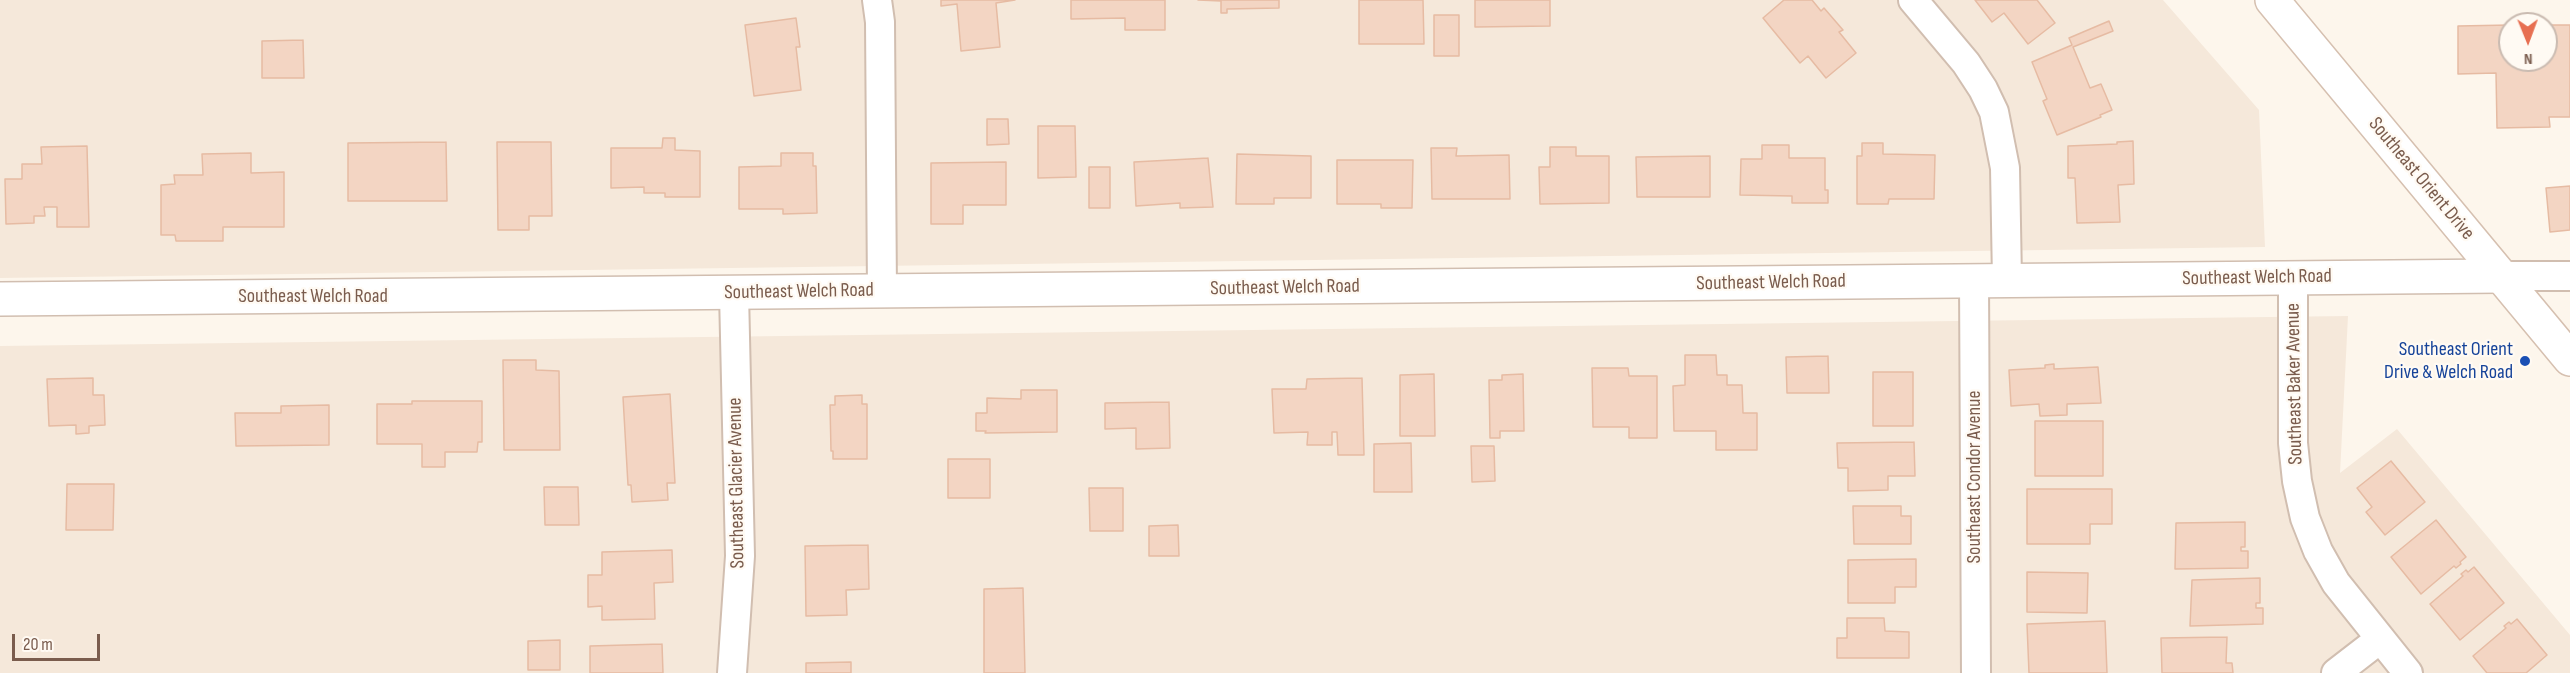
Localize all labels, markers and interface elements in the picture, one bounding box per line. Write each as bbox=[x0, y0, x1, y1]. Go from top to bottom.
north arrow bbox=[2498, 12, 2558, 72]
text: N bbox=[2524, 49, 2533, 68]
street label: Southeast Orient Drive bbox=[2363, 113, 2479, 245]
street label: Southeast Welch Road bbox=[2182, 265, 2332, 291]
street label: Southeast Welch Road bbox=[1696, 270, 1846, 296]
street label: Southeast Welch Road bbox=[1210, 275, 1360, 301]
street label: Southeast Welch Road bbox=[724, 279, 874, 305]
street label: Southeast Welch Road bbox=[238, 285, 388, 309]
street label: Southeast Baker Avenue bbox=[2282, 303, 2308, 465]
place label: Southeast Orient Drive & Welch Road bbox=[2384, 338, 2513, 385]
marker: Southeast Orient Drive & Welch Road bbox=[2518, 354, 2532, 368]
street label: Southeast Condor Avenue bbox=[1963, 391, 1987, 563]
street label: Southeast Glacier Avenue bbox=[724, 397, 750, 569]
scale bar bbox=[15, 622, 104, 660]
text: 20 m bbox=[23, 634, 53, 655]

